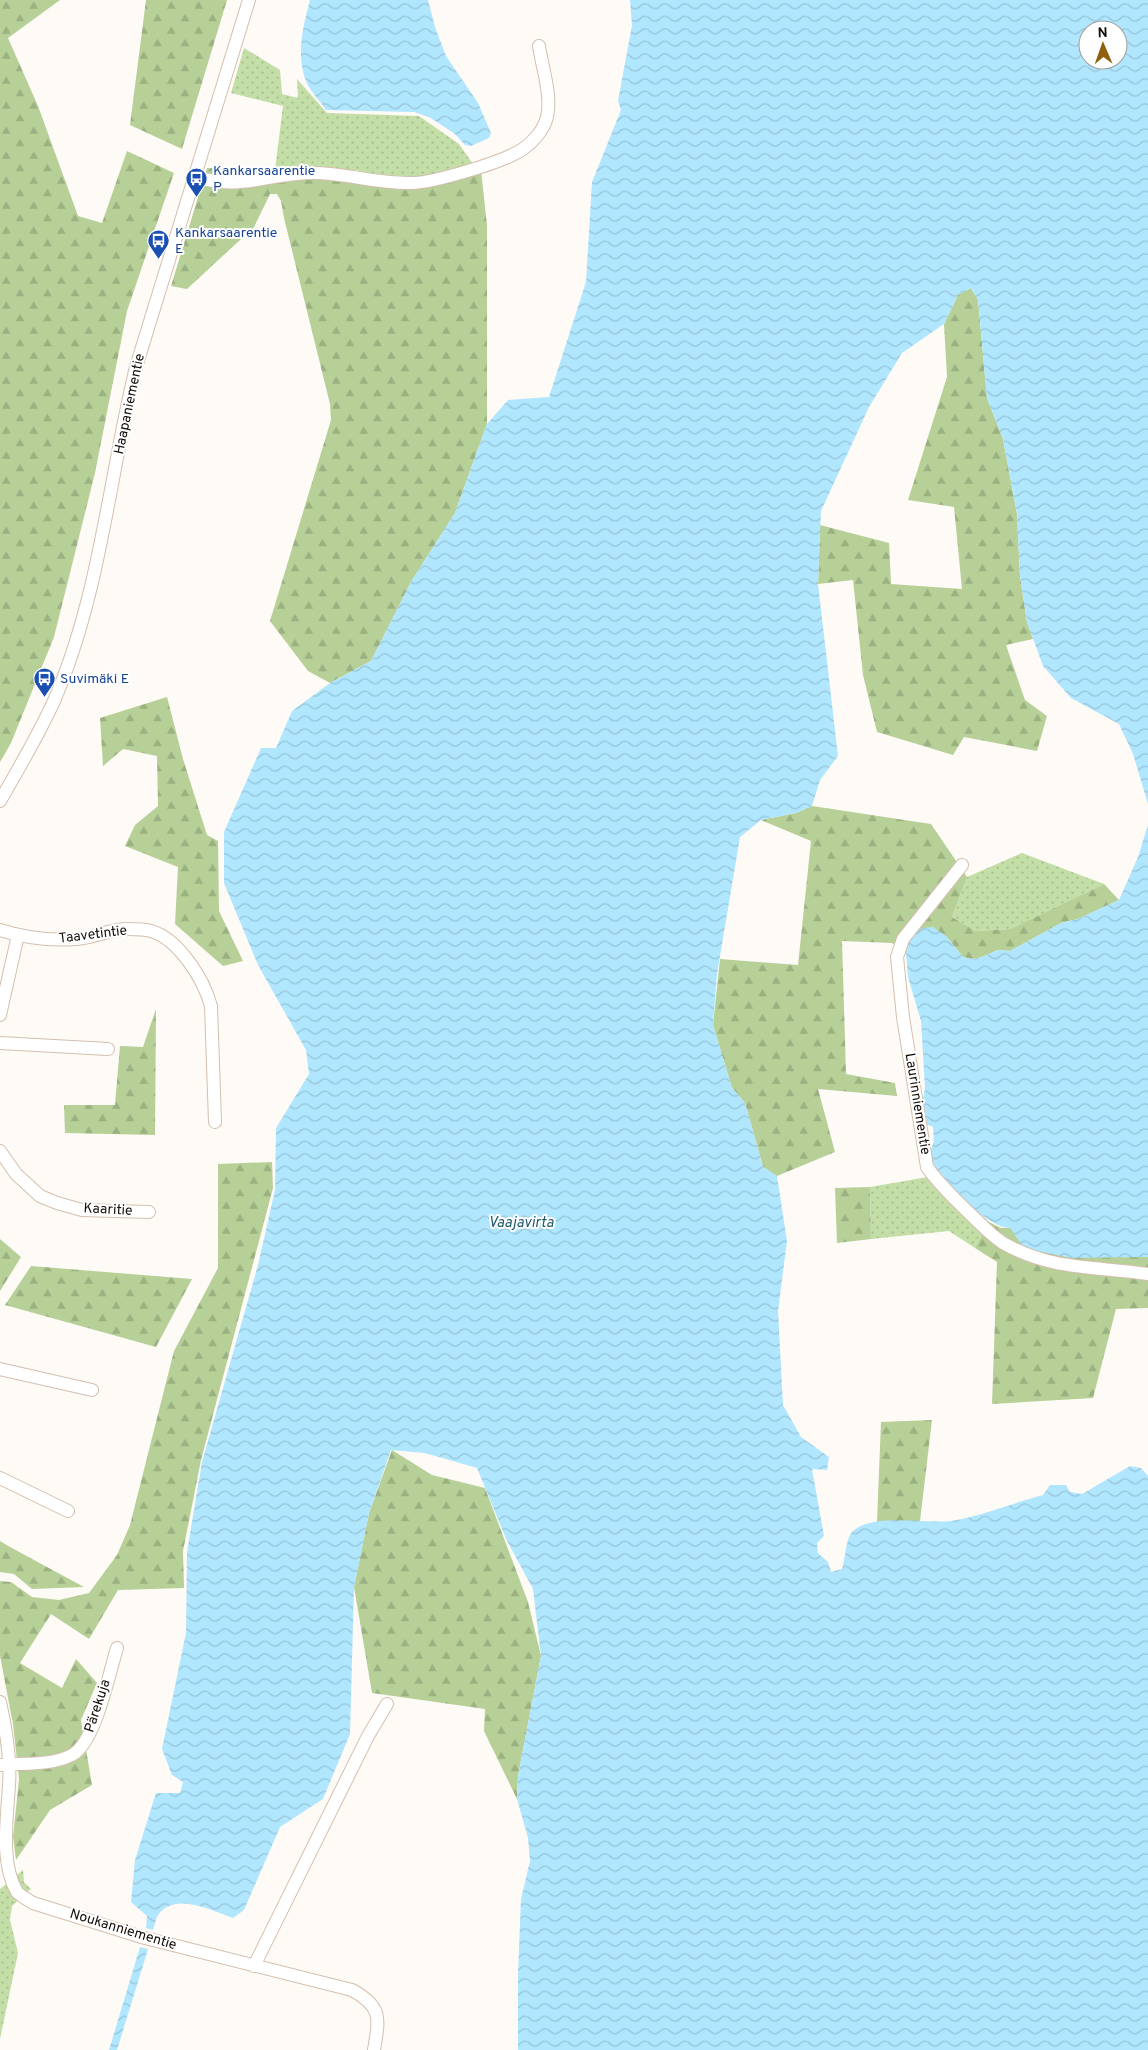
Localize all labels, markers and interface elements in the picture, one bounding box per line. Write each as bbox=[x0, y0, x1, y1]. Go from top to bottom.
north arrow bbox=[1078, 20, 1128, 70]
text: N bbox=[1097, 25, 1108, 42]
place label: Kankarsaarentie P bbox=[213, 163, 315, 196]
bus stop icon: Kankarsaarentie P bbox=[185, 167, 209, 198]
place label: Kankarsaarentie E bbox=[175, 225, 277, 258]
bus stop icon: Kankarsaarentie E bbox=[147, 229, 171, 260]
street label: Haapaniementie bbox=[111, 352, 149, 456]
bus stop icon: Suvimäki E bbox=[32, 667, 56, 698]
place label: Suvimäki E bbox=[60, 671, 129, 688]
street label: Taavetintie bbox=[58, 922, 128, 948]
street label: Laurinniementie bbox=[901, 1052, 933, 1156]
street label: Kaaritie bbox=[83, 1200, 133, 1220]
water label: Vaajavirta bbox=[488, 1214, 554, 1233]
street label: Pärekuja bbox=[81, 1677, 115, 1735]
street label: Noukanniementie bbox=[67, 1906, 179, 1954]

